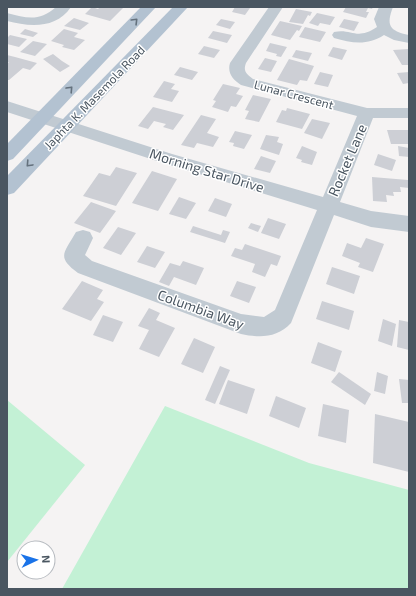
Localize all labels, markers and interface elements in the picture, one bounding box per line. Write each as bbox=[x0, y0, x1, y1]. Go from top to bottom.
one-way arrow bbox=[130, 18, 138, 26]
street label: Japhta K. Masemola Road bbox=[41, 42, 147, 152]
street label: Lunar Crescent bbox=[253, 77, 336, 111]
one-way arrow bbox=[65, 86, 73, 94]
street label: Rocket Lane bbox=[324, 121, 370, 199]
street label: Morning Star Drive bbox=[148, 144, 266, 196]
one-way arrow bbox=[26, 159, 34, 167]
street label: Columbia Way bbox=[156, 286, 247, 333]
north arrow bbox=[16, 540, 56, 580]
text: N bbox=[40, 555, 53, 564]

